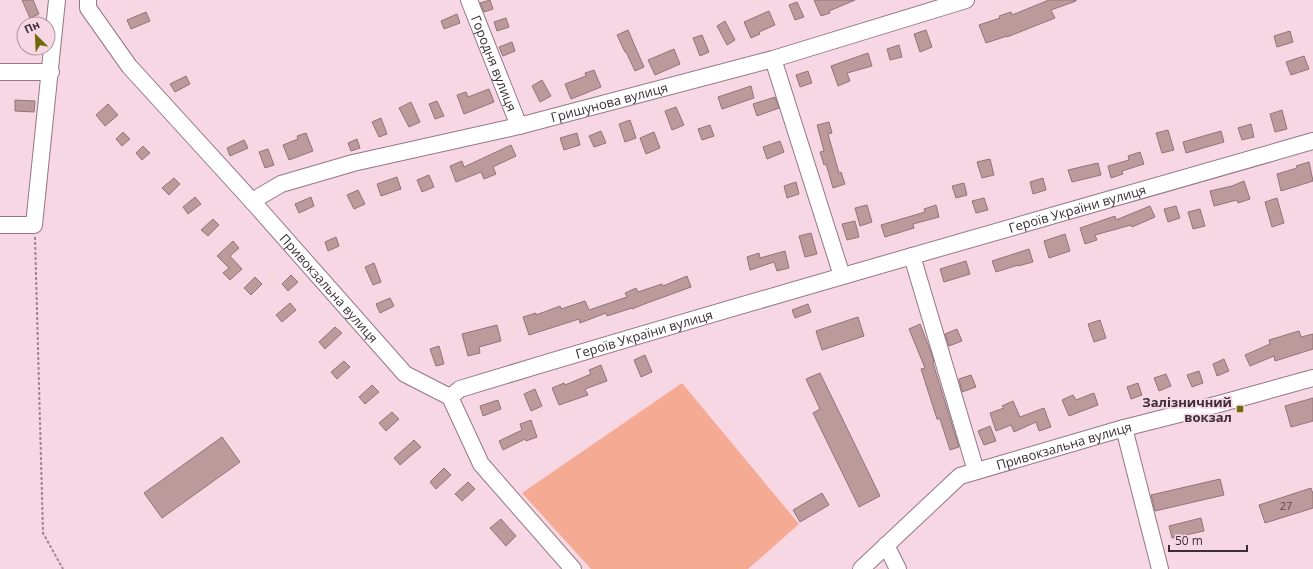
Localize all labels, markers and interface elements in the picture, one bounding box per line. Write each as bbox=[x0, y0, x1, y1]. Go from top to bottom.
street label: Городня вулиця bbox=[467, 13, 521, 114]
north arrow bbox=[16, 16, 56, 56]
text: Пн bbox=[22, 16, 42, 36]
street label: Гришунова вулиця bbox=[549, 78, 670, 126]
street label: Героїв України вулиця bbox=[1006, 180, 1148, 237]
street label: Привокзальна вулиця bbox=[276, 230, 382, 347]
street label: Героїв України вулиця bbox=[573, 305, 715, 363]
place label: Залізничний вокзал bbox=[1142, 393, 1232, 426]
marker: Залізничний вокзал bbox=[1235, 404, 1245, 414]
street label: Привокзальна вулиця bbox=[994, 417, 1133, 474]
house number: 27 bbox=[1280, 498, 1292, 513]
scale bar bbox=[1169, 527, 1247, 553]
text: 50 m bbox=[1175, 532, 1203, 549]

